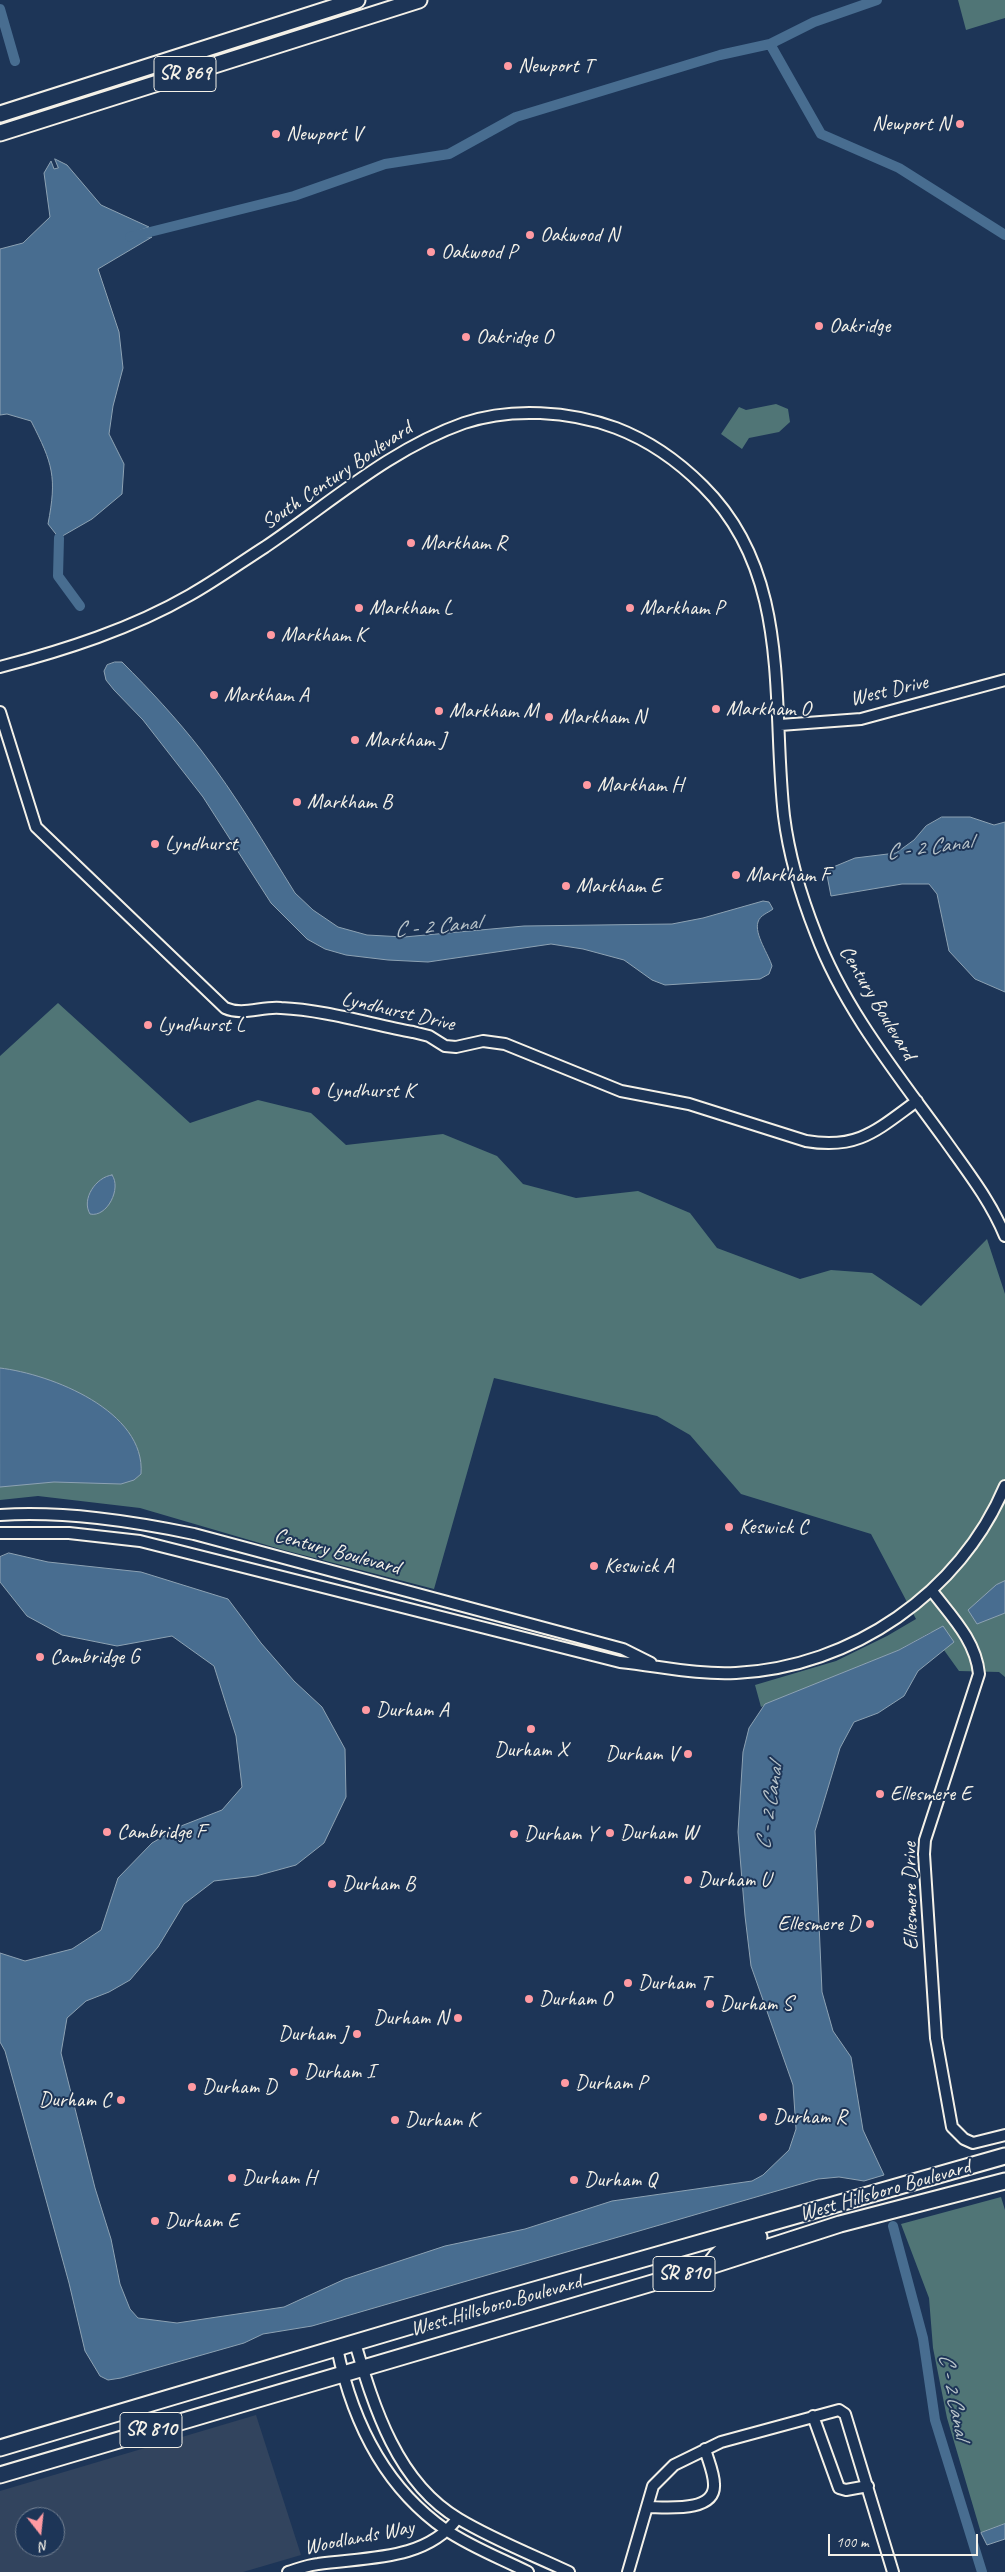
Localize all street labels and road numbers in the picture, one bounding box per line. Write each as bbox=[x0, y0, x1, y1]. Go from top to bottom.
road number: SR 869 bbox=[154, 56, 216, 92]
street label: South Century Boulevard bbox=[257, 416, 417, 536]
street label: West Drive bbox=[848, 670, 930, 712]
street label: Century Boulevard bbox=[833, 941, 921, 1065]
street label: Lyndhurst Drive bbox=[339, 987, 457, 1037]
street label: Century Boulevard bbox=[271, 1523, 403, 1581]
street label: Ellesmere Drive bbox=[897, 1842, 925, 1950]
street label: West Hillsboro Boulevard bbox=[797, 2155, 973, 2227]
road number: SR 810 bbox=[653, 2256, 715, 2292]
street label: West Hillsboro Boulevard bbox=[408, 2270, 584, 2342]
road number: SR 810 bbox=[120, 2412, 182, 2448]
street label: Woodlands Way bbox=[302, 2515, 416, 2561]

